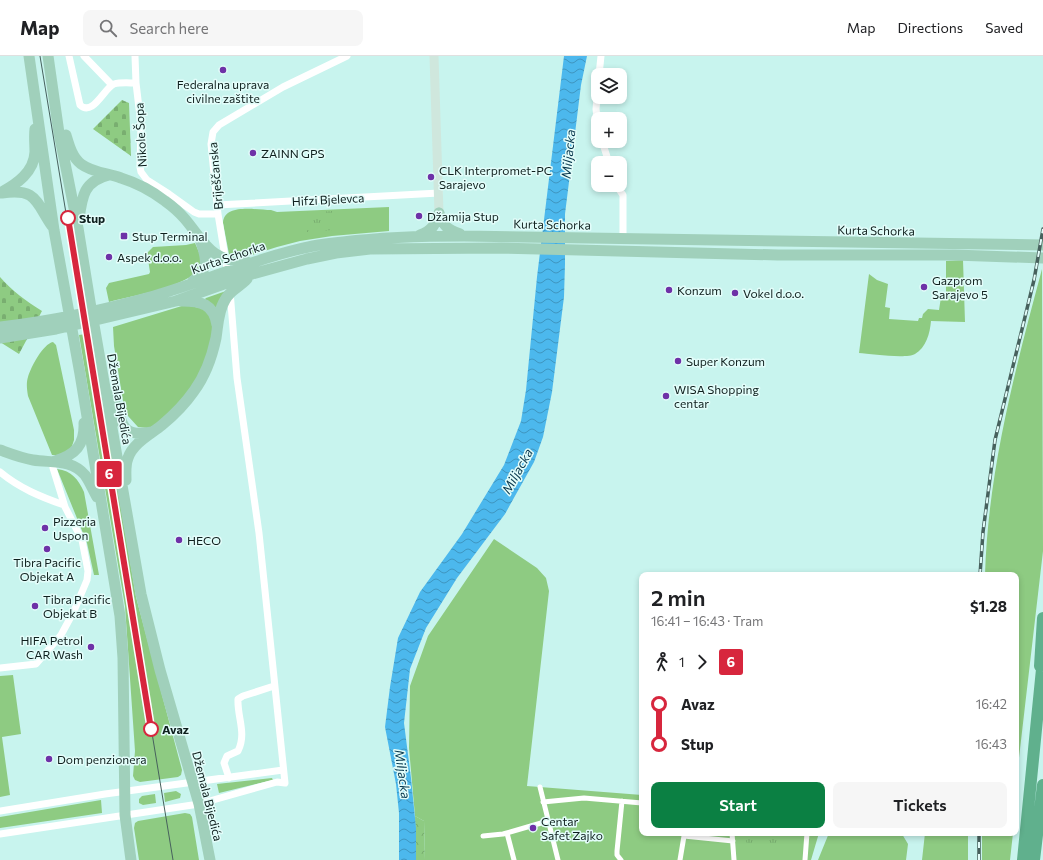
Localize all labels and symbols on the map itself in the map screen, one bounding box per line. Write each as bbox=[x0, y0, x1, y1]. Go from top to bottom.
marker: Federalna uprava civilne zaštite bbox=[218, 65, 228, 75]
place label: Federalna uprava civilne zaštite bbox=[177, 77, 269, 105]
street label: Nikole Šopa bbox=[131, 102, 149, 168]
water label: Miljacka bbox=[557, 128, 579, 179]
street label: Briješčanska bbox=[205, 142, 225, 210]
place label: ZAINN GPS bbox=[261, 146, 324, 160]
marker: ZAINN GPS bbox=[248, 148, 258, 158]
place label: CLK Interpromet-PC Sarajevo bbox=[439, 163, 552, 191]
marker: CLK Interpromet-PC Sarajevo bbox=[426, 172, 436, 182]
street label: Hifzi Bjelevca bbox=[291, 190, 365, 208]
place label: Džamija Stup bbox=[427, 209, 499, 223]
marker: Stup bbox=[60, 210, 76, 226]
place label: Stup bbox=[79, 211, 105, 225]
marker: Džamija Stup bbox=[414, 211, 424, 221]
street label: Kurta Schorka bbox=[513, 216, 591, 232]
street label: Kurta Schorka bbox=[837, 222, 915, 238]
place label: Stup Terminal bbox=[132, 229, 208, 243]
marker: Stup Terminal bbox=[119, 231, 129, 241]
street label: Kurta Schorka bbox=[189, 238, 267, 276]
place label: Aspek d.o.o. bbox=[117, 250, 182, 264]
marker: Aspek d.o.o. bbox=[104, 252, 114, 262]
place label: Gazprom Sarajevo 5 bbox=[932, 273, 988, 301]
marker: Gazprom Sarajevo 5 bbox=[919, 282, 929, 292]
place label: Konzum bbox=[677, 283, 722, 297]
marker: Konzum bbox=[664, 285, 674, 295]
place label: Vokel d.o.o. bbox=[743, 286, 804, 300]
marker: Vokel d.o.o. bbox=[730, 288, 740, 298]
street label: Džemala Bijedića bbox=[105, 353, 135, 445]
place label: Super Konzum bbox=[686, 354, 765, 368]
marker: Super Konzum bbox=[673, 356, 683, 366]
place label: WISA Shopping centar bbox=[674, 382, 759, 410]
marker: WISA Shopping centar bbox=[661, 391, 671, 401]
water label: Miljacka bbox=[498, 445, 536, 497]
line badge: 6 bbox=[96, 461, 122, 487]
place label: Pizzeria Uspon bbox=[53, 514, 96, 542]
marker: Pizzeria Uspon bbox=[40, 523, 50, 533]
place label: HECO bbox=[187, 533, 221, 547]
marker: HECO bbox=[174, 535, 184, 545]
marker: Tibra Pacific Objekat A bbox=[42, 544, 52, 554]
place label: Tibra Pacific Objekat A bbox=[13, 555, 81, 583]
place label: Tibra Pacific Objekat B bbox=[43, 592, 111, 620]
marker: Tibra Pacific Objekat B bbox=[30, 601, 40, 611]
place label: HIFA Petrol CAR Wash bbox=[20, 633, 83, 661]
marker: HIFA Petrol CAR Wash bbox=[86, 642, 96, 652]
marker: Avaz bbox=[143, 721, 159, 737]
place label: Avaz bbox=[162, 722, 189, 736]
water label: Miljacka bbox=[392, 748, 414, 800]
street label: Džemala Bijedića bbox=[190, 750, 226, 842]
place label: Dom penzionera bbox=[57, 752, 146, 766]
marker: Dom penzionera bbox=[44, 754, 54, 764]
place label: Centar Safet Zajko bbox=[541, 814, 603, 842]
marker: Centar Safet Zajko bbox=[528, 823, 538, 833]

